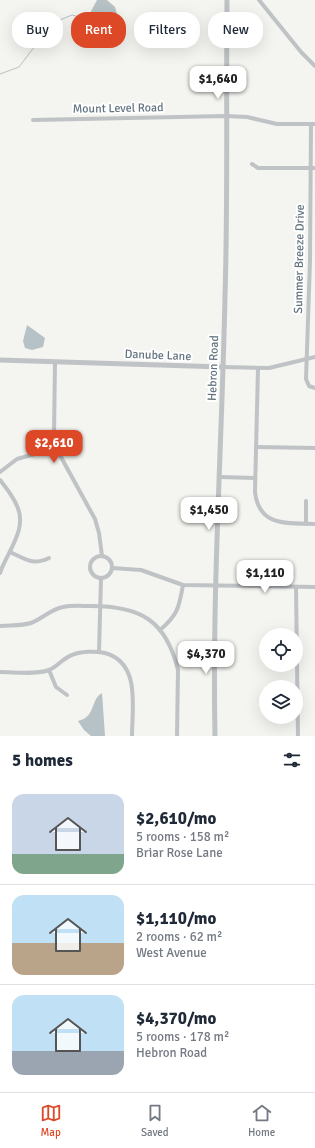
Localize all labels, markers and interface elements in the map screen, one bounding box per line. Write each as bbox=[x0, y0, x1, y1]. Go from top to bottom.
chip: Buy bbox=[12, 12, 63, 48]
chip: Rent bbox=[71, 12, 126, 48]
chip: Filters bbox=[134, 12, 200, 48]
chip: New bbox=[208, 12, 263, 48]
pin: $1,640 bbox=[185, 66, 251, 100]
text: $1,640 bbox=[199, 71, 237, 87]
street label: Mount Level Road bbox=[72, 100, 164, 117]
street label: Summer Breeze Drive bbox=[291, 204, 308, 314]
street label: Hebron Road bbox=[205, 335, 222, 401]
street label: Danube Lane bbox=[124, 347, 192, 364]
pin: $2,610 bbox=[21, 430, 87, 464]
text: $2,610 bbox=[35, 435, 73, 451]
pin: $1,450 bbox=[176, 497, 242, 531]
text: $1,450 bbox=[190, 502, 228, 518]
pin: $1,110 bbox=[232, 560, 298, 594]
text: $1,110 bbox=[246, 565, 284, 581]
map controls bbox=[259, 628, 303, 724]
button: locate bbox=[259, 628, 303, 672]
pin: $4,370 bbox=[173, 641, 239, 675]
text: $4,370 bbox=[187, 646, 225, 662]
button: layers bbox=[259, 680, 303, 724]
icon: filters bbox=[281, 749, 303, 771]
text: 5 homes bbox=[12, 750, 73, 771]
text: $2,610/mo bbox=[136, 808, 216, 829]
icon: home bbox=[44, 810, 92, 858]
text: 5 rooms · 158 m² bbox=[136, 829, 229, 845]
text: Briar Rose Lane bbox=[136, 845, 223, 861]
text: $1,110/mo bbox=[136, 908, 216, 929]
icon: home bbox=[44, 911, 92, 959]
text: 2 rooms · 62 m² bbox=[136, 929, 222, 945]
text: West Avenue bbox=[136, 945, 207, 961]
text: $4,370/mo bbox=[136, 1008, 216, 1029]
icon: home bbox=[44, 1011, 92, 1059]
text: 5 rooms · 178 m² bbox=[136, 1029, 229, 1045]
text: Hebron Road bbox=[136, 1045, 207, 1061]
tab: Map bbox=[40, 1102, 62, 1139]
tab: Saved bbox=[141, 1102, 169, 1139]
tab: Home bbox=[248, 1102, 275, 1139]

